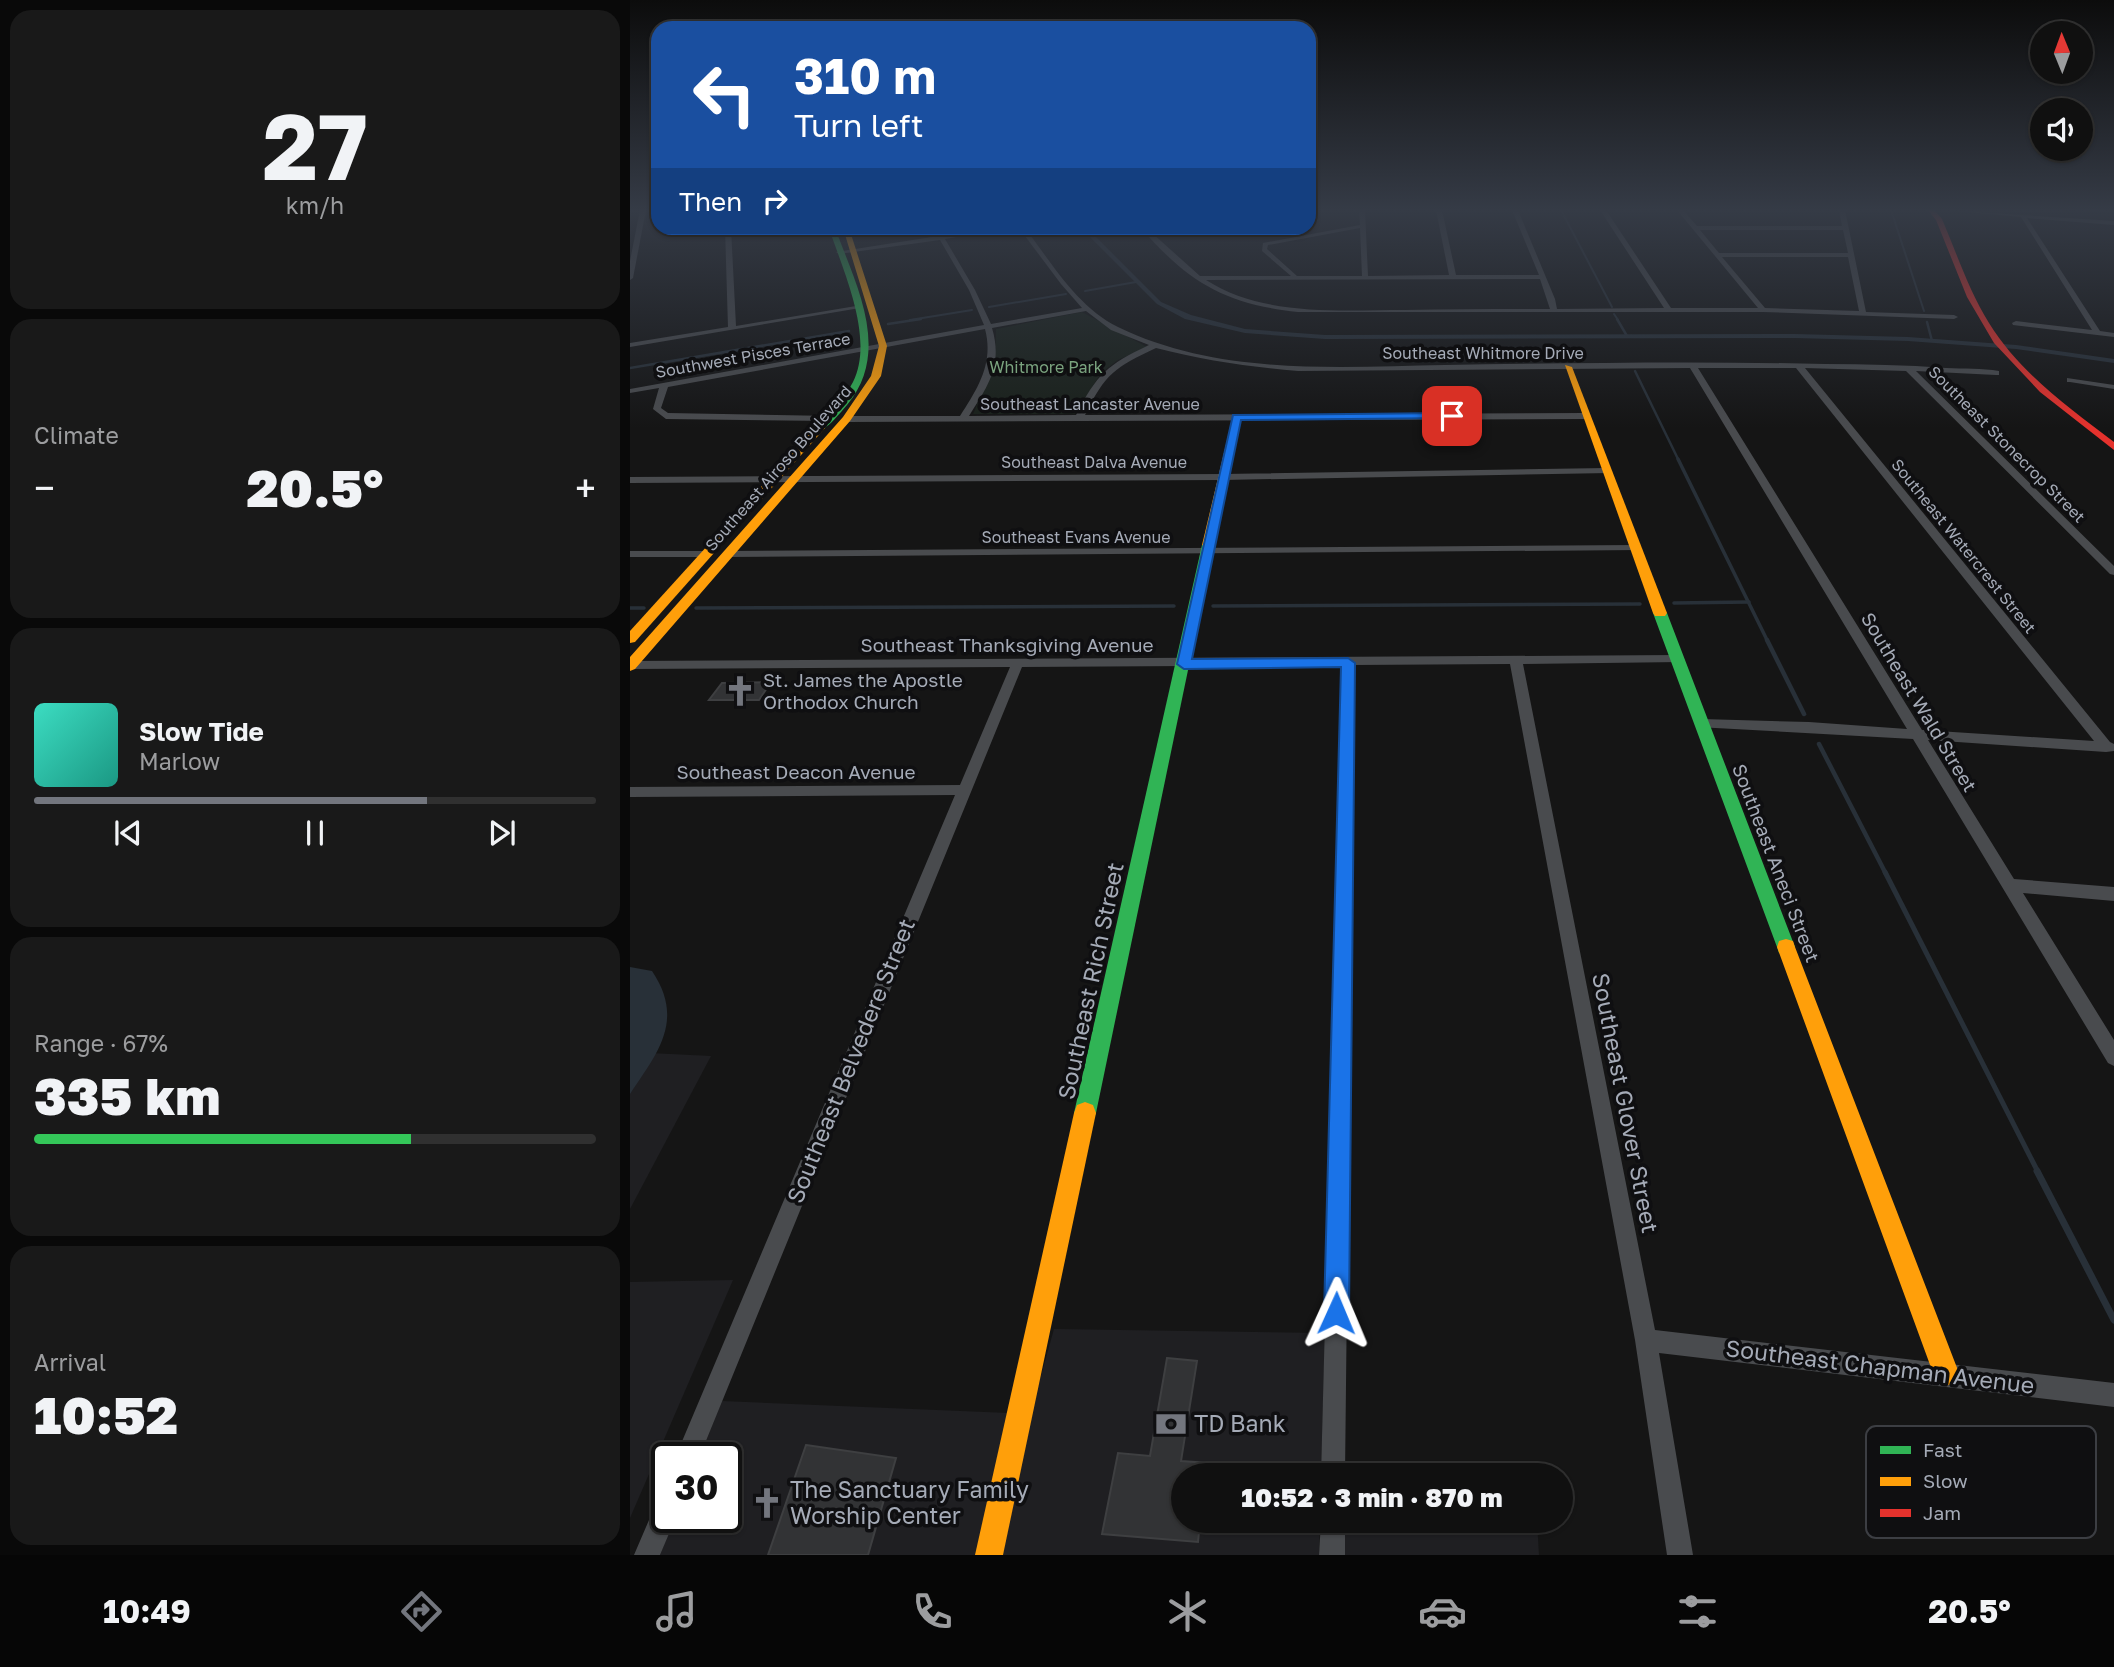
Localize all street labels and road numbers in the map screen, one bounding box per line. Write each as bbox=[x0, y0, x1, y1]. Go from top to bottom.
street label: Southwest Pisces Terrace bbox=[654, 328, 852, 382]
street label: Southeast Whitmore Drive bbox=[1382, 343, 1584, 363]
street label: Southeast Stonecrop Street bbox=[1924, 361, 2090, 527]
street label: Southeast Airoso Boulevard bbox=[701, 381, 855, 555]
street label: Southeast Lancaster Avenue bbox=[980, 394, 1200, 414]
street label: Southeast Dalva Avenue bbox=[1001, 452, 1187, 472]
street label: Southeast Watercrest Street bbox=[1887, 455, 2041, 637]
street label: Southeast Evans Avenue bbox=[982, 527, 1170, 547]
street label: Southeast Wald Street bbox=[1857, 608, 1982, 796]
street label: Southeast Thanksgiving Avenue bbox=[861, 633, 1153, 656]
street label: Southeast Deacon Avenue bbox=[677, 760, 915, 783]
street label: Southeast Aneci Street bbox=[1728, 760, 1825, 965]
street label: Southeast Rich Street bbox=[1051, 860, 1129, 1102]
street label: Southeast Belvedere Street bbox=[780, 914, 920, 1207]
street label: Southeast Glover Street bbox=[1587, 970, 1665, 1235]
street label: Southeast Chapman Avenue bbox=[1724, 1333, 2036, 1399]

